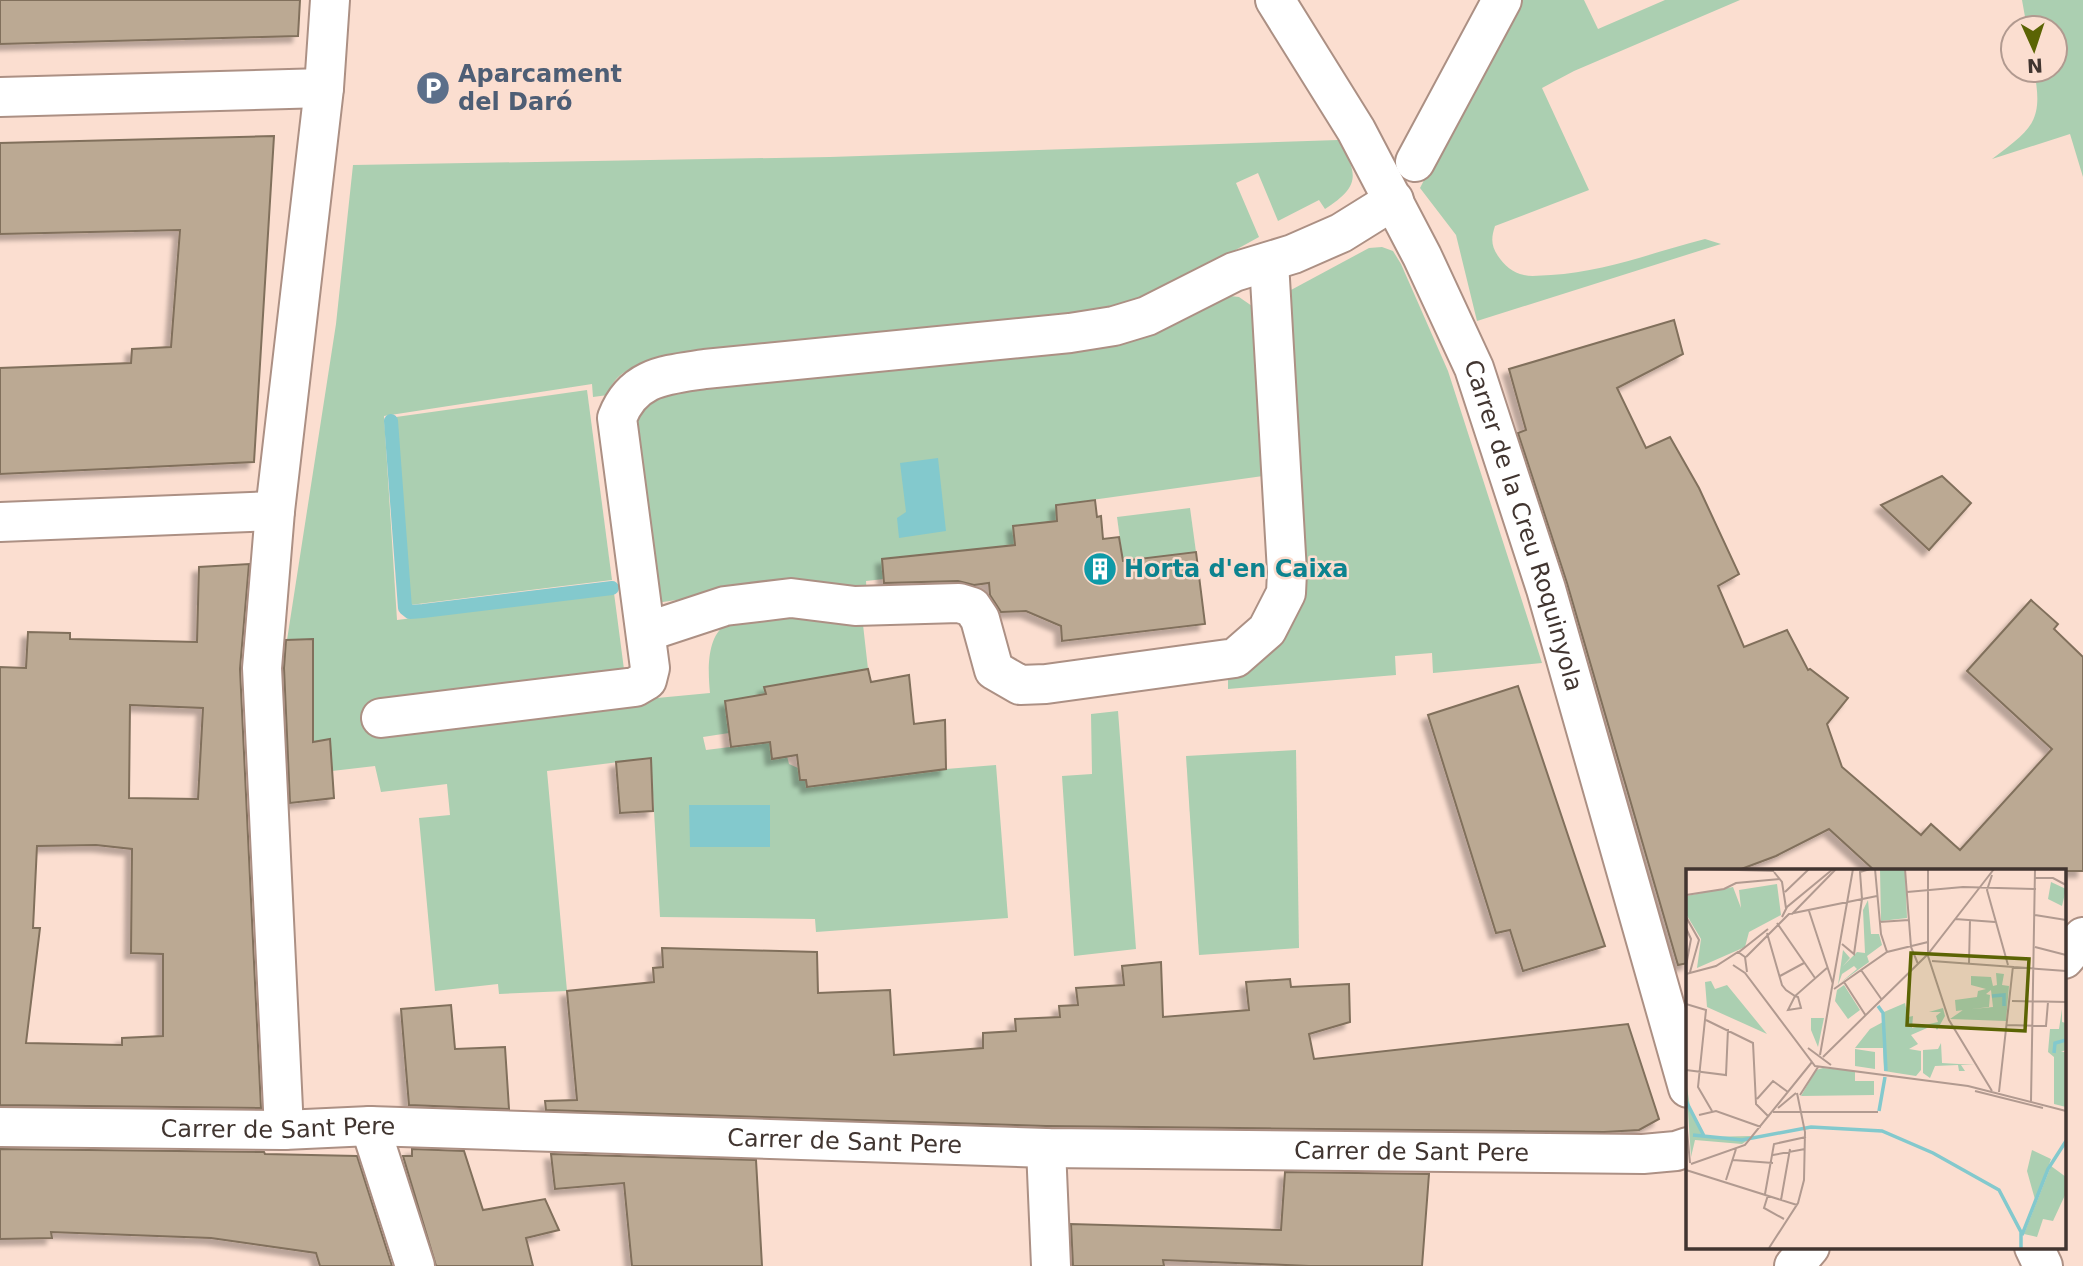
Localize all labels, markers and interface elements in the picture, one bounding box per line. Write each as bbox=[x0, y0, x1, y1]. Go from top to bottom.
north arrow bbox=[1999, 14, 2069, 84]
text: N bbox=[2026, 55, 2043, 77]
place label: Aparcament del Daró bbox=[458, 60, 622, 116]
parking icon: Aparcament del Daró bbox=[414, 69, 452, 107]
street label: Carrer de la Creu Roquinyola bbox=[1458, 356, 1588, 694]
building icon: Horta d'en Caixa bbox=[1081, 550, 1119, 588]
place label: Horta d'en Caixa bbox=[1124, 555, 1348, 583]
inset map bbox=[1686, 869, 2066, 1248]
street label: Carrer de Sant Pere bbox=[160, 1112, 396, 1144]
street label: Carrer de Sant Pere bbox=[727, 1124, 963, 1159]
street label: Carrer de Sant Pere bbox=[1294, 1136, 1529, 1167]

